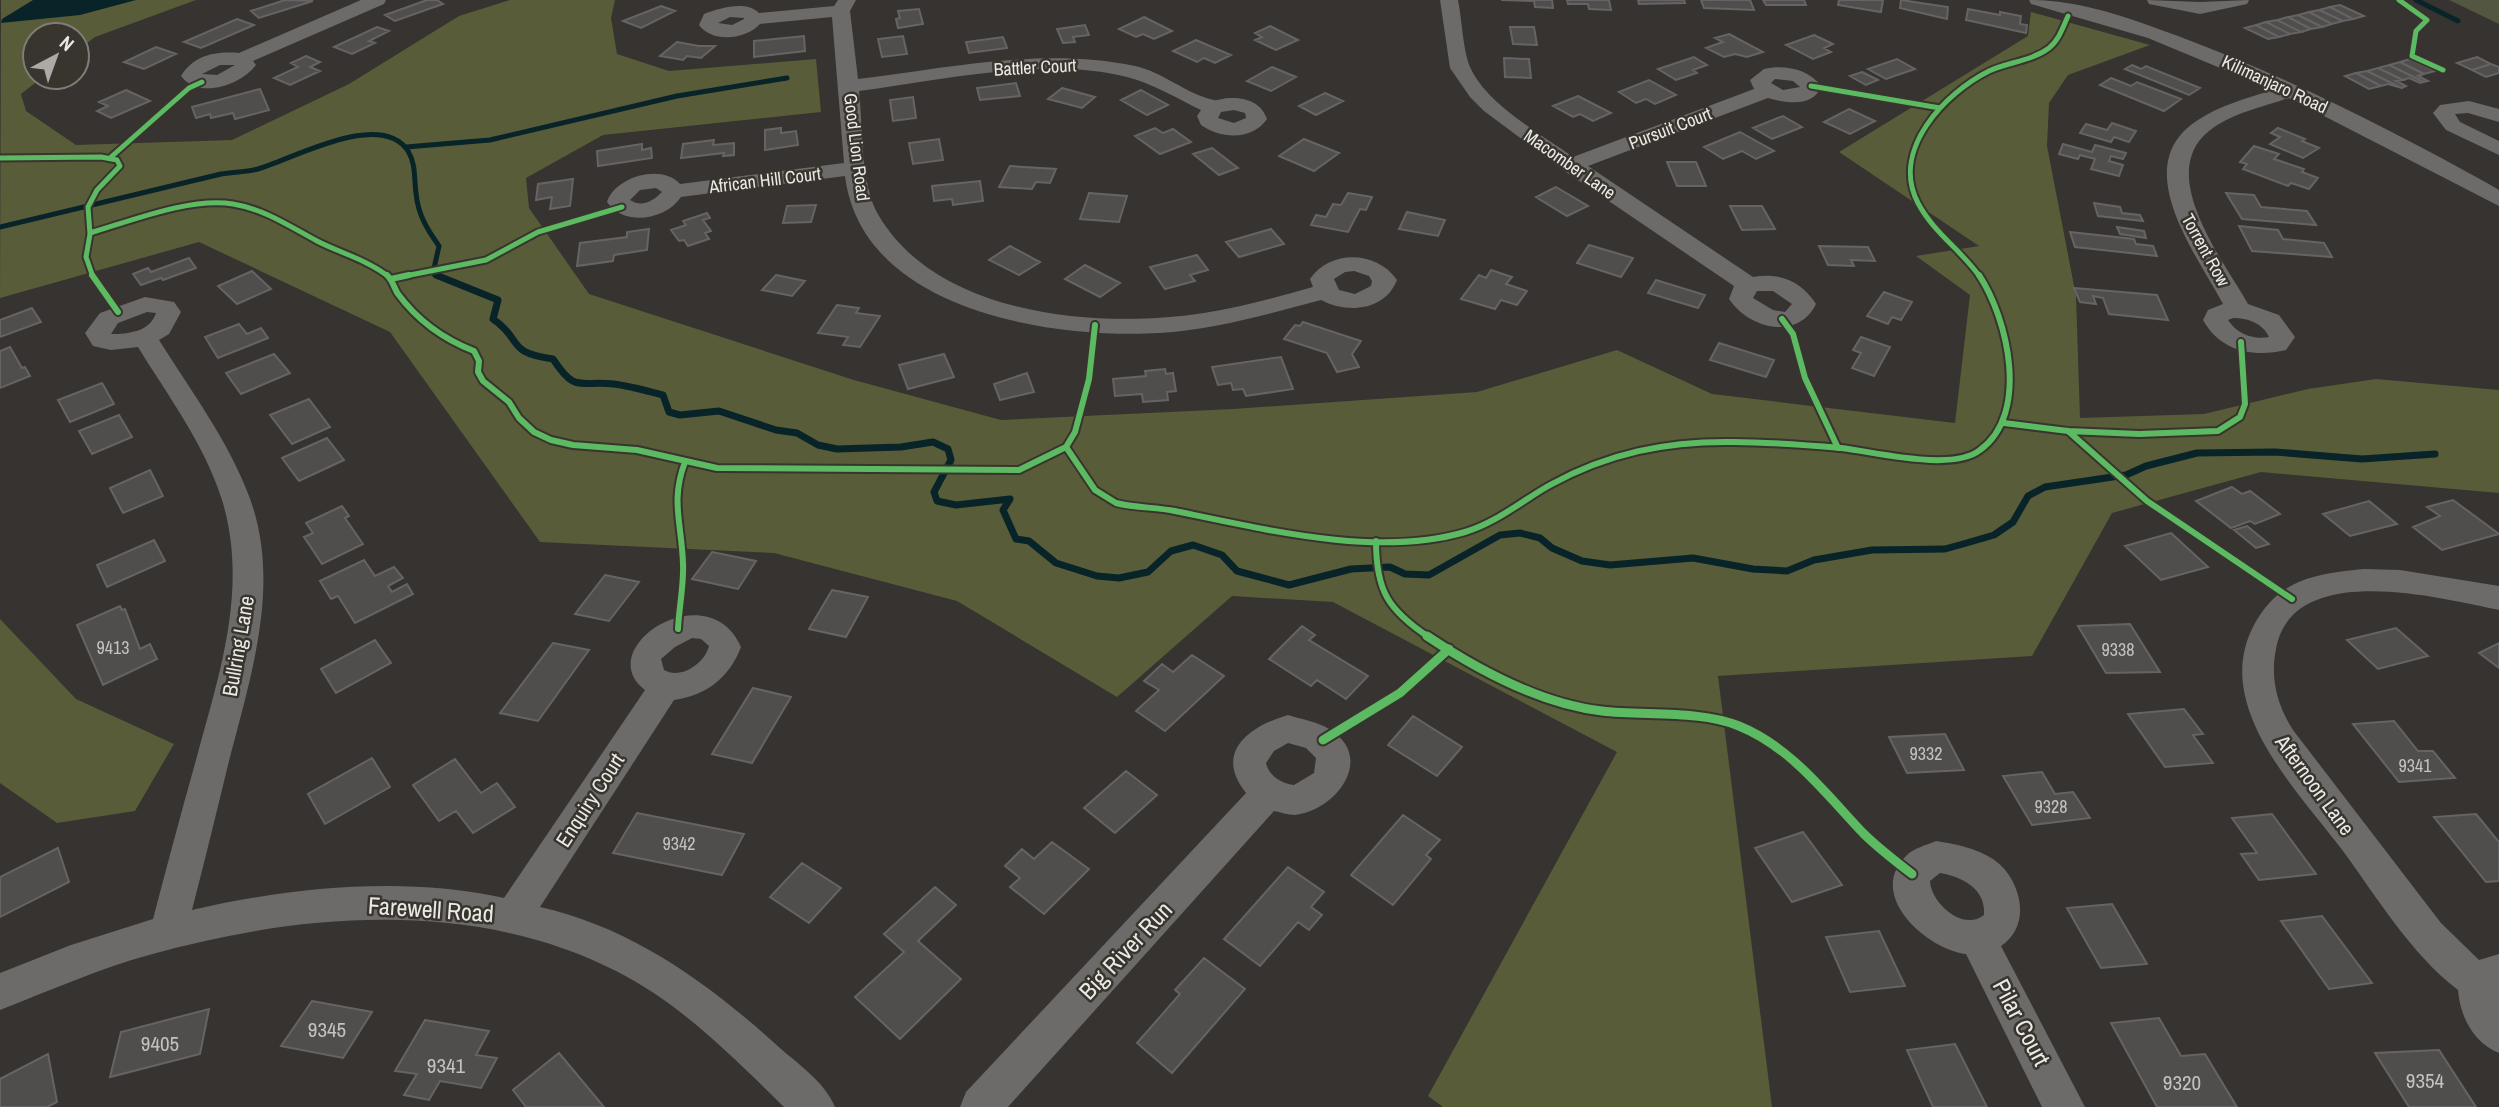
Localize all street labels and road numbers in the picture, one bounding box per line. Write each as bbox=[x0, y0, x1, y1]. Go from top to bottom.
street label: Kilimanjaro Road bbox=[2218, 49, 2332, 119]
street label: Battler Court bbox=[993, 52, 1077, 82]
street label: Good Lion Road bbox=[838, 92, 876, 202]
street label: Pursuit Court bbox=[1625, 101, 1715, 155]
street label: Macomber Lane bbox=[1519, 123, 1621, 205]
street label: African Hill Court bbox=[707, 161, 822, 199]
street label: Torrent Row bbox=[2176, 209, 2236, 291]
street label: Bullring Lane bbox=[215, 594, 261, 698]
street label: Afternoon Lane bbox=[2268, 728, 2361, 841]
street label: Enquiry Court bbox=[549, 747, 631, 852]
street label: Farewell Road bbox=[367, 889, 495, 929]
street label: Big River Run bbox=[1071, 894, 1179, 1006]
street label: Pilar Court bbox=[1986, 973, 2058, 1071]

